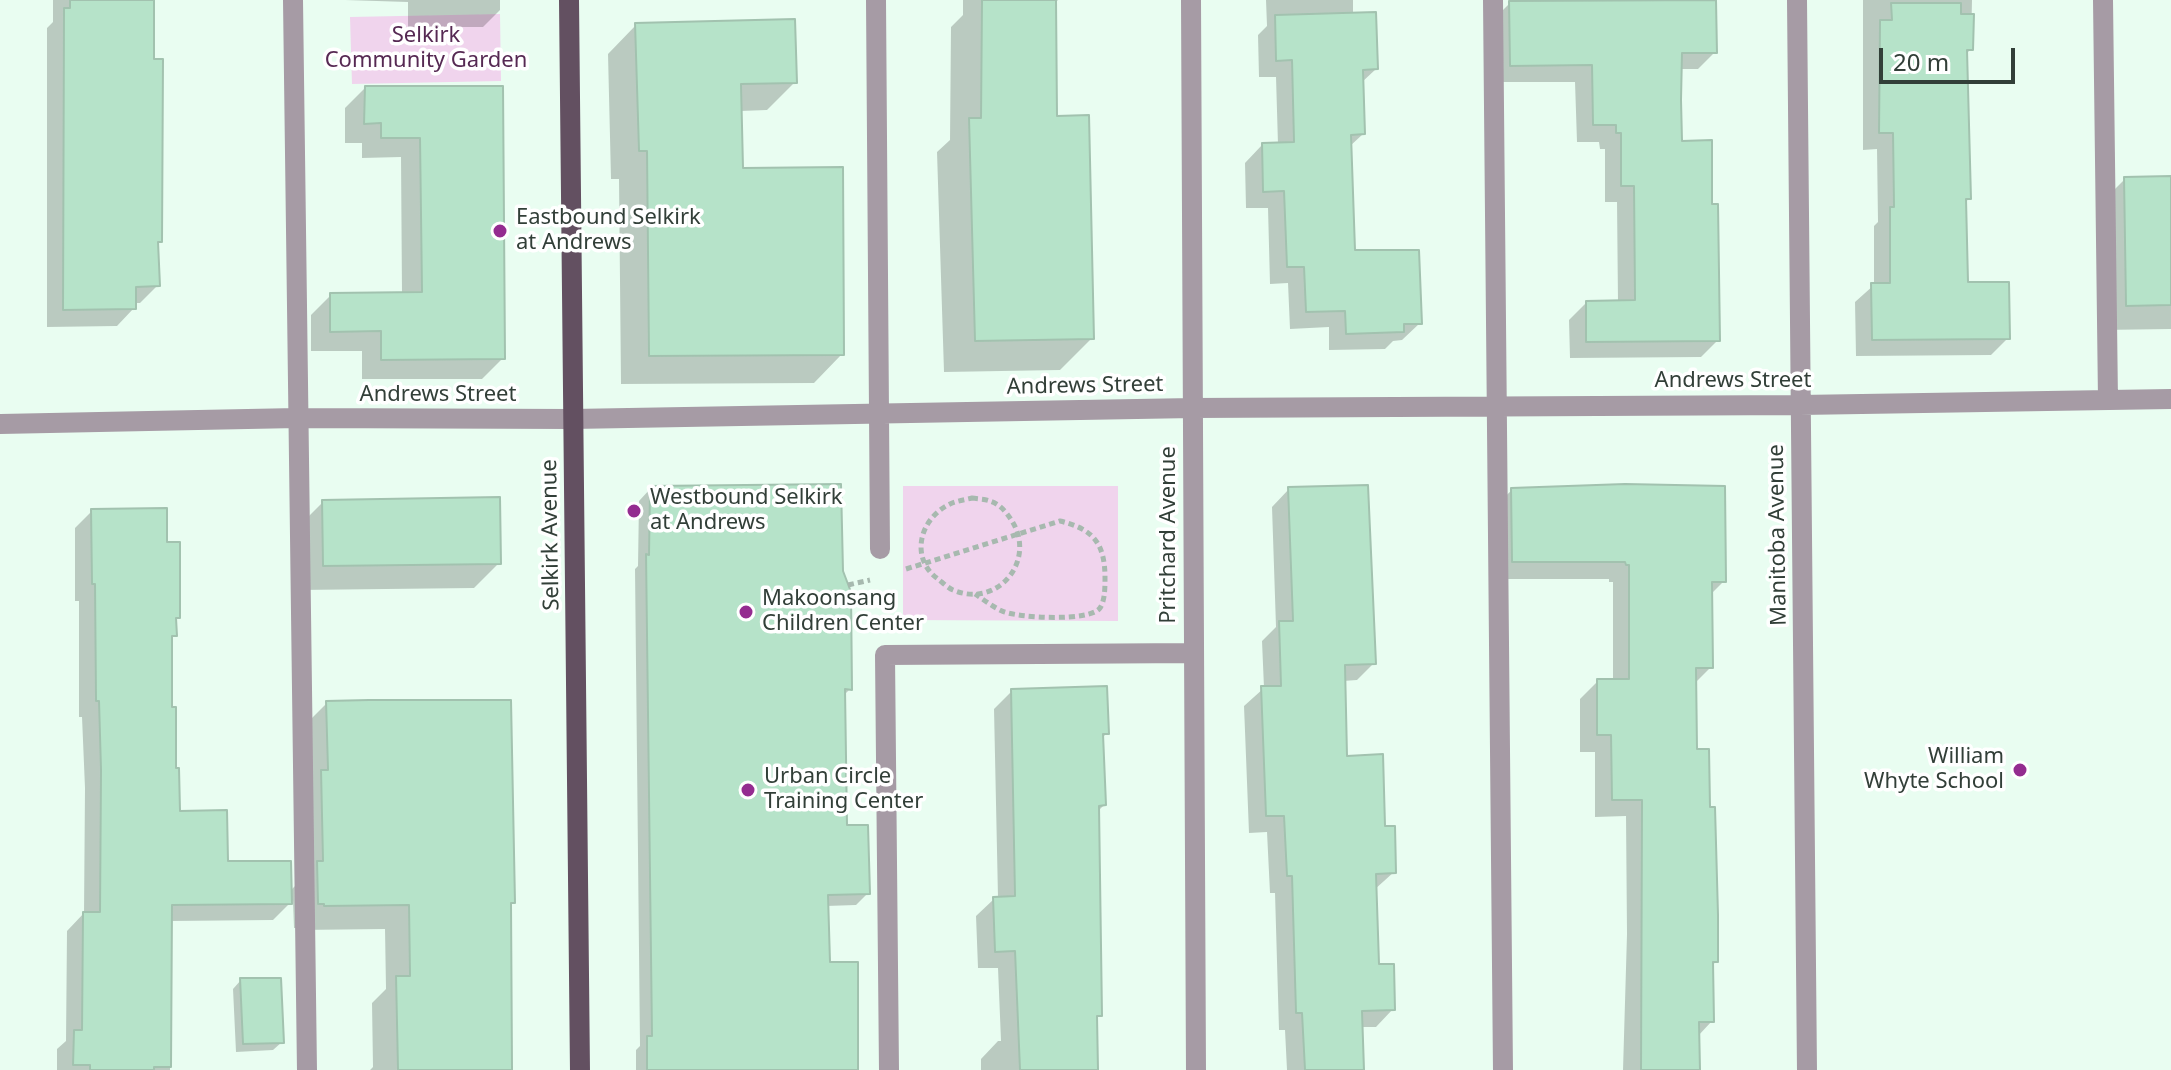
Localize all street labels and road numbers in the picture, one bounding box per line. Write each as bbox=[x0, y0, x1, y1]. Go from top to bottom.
street label: Andrews Street bbox=[1655, 368, 1811, 394]
street label: Andrews Street bbox=[1006, 371, 1164, 401]
street label: Andrews Street bbox=[360, 382, 516, 408]
street label: Manitoba Avenue bbox=[1763, 444, 1793, 626]
street label: Pritchard Avenue bbox=[1156, 446, 1182, 624]
street label: Selkirk Avenue bbox=[536, 459, 566, 611]

